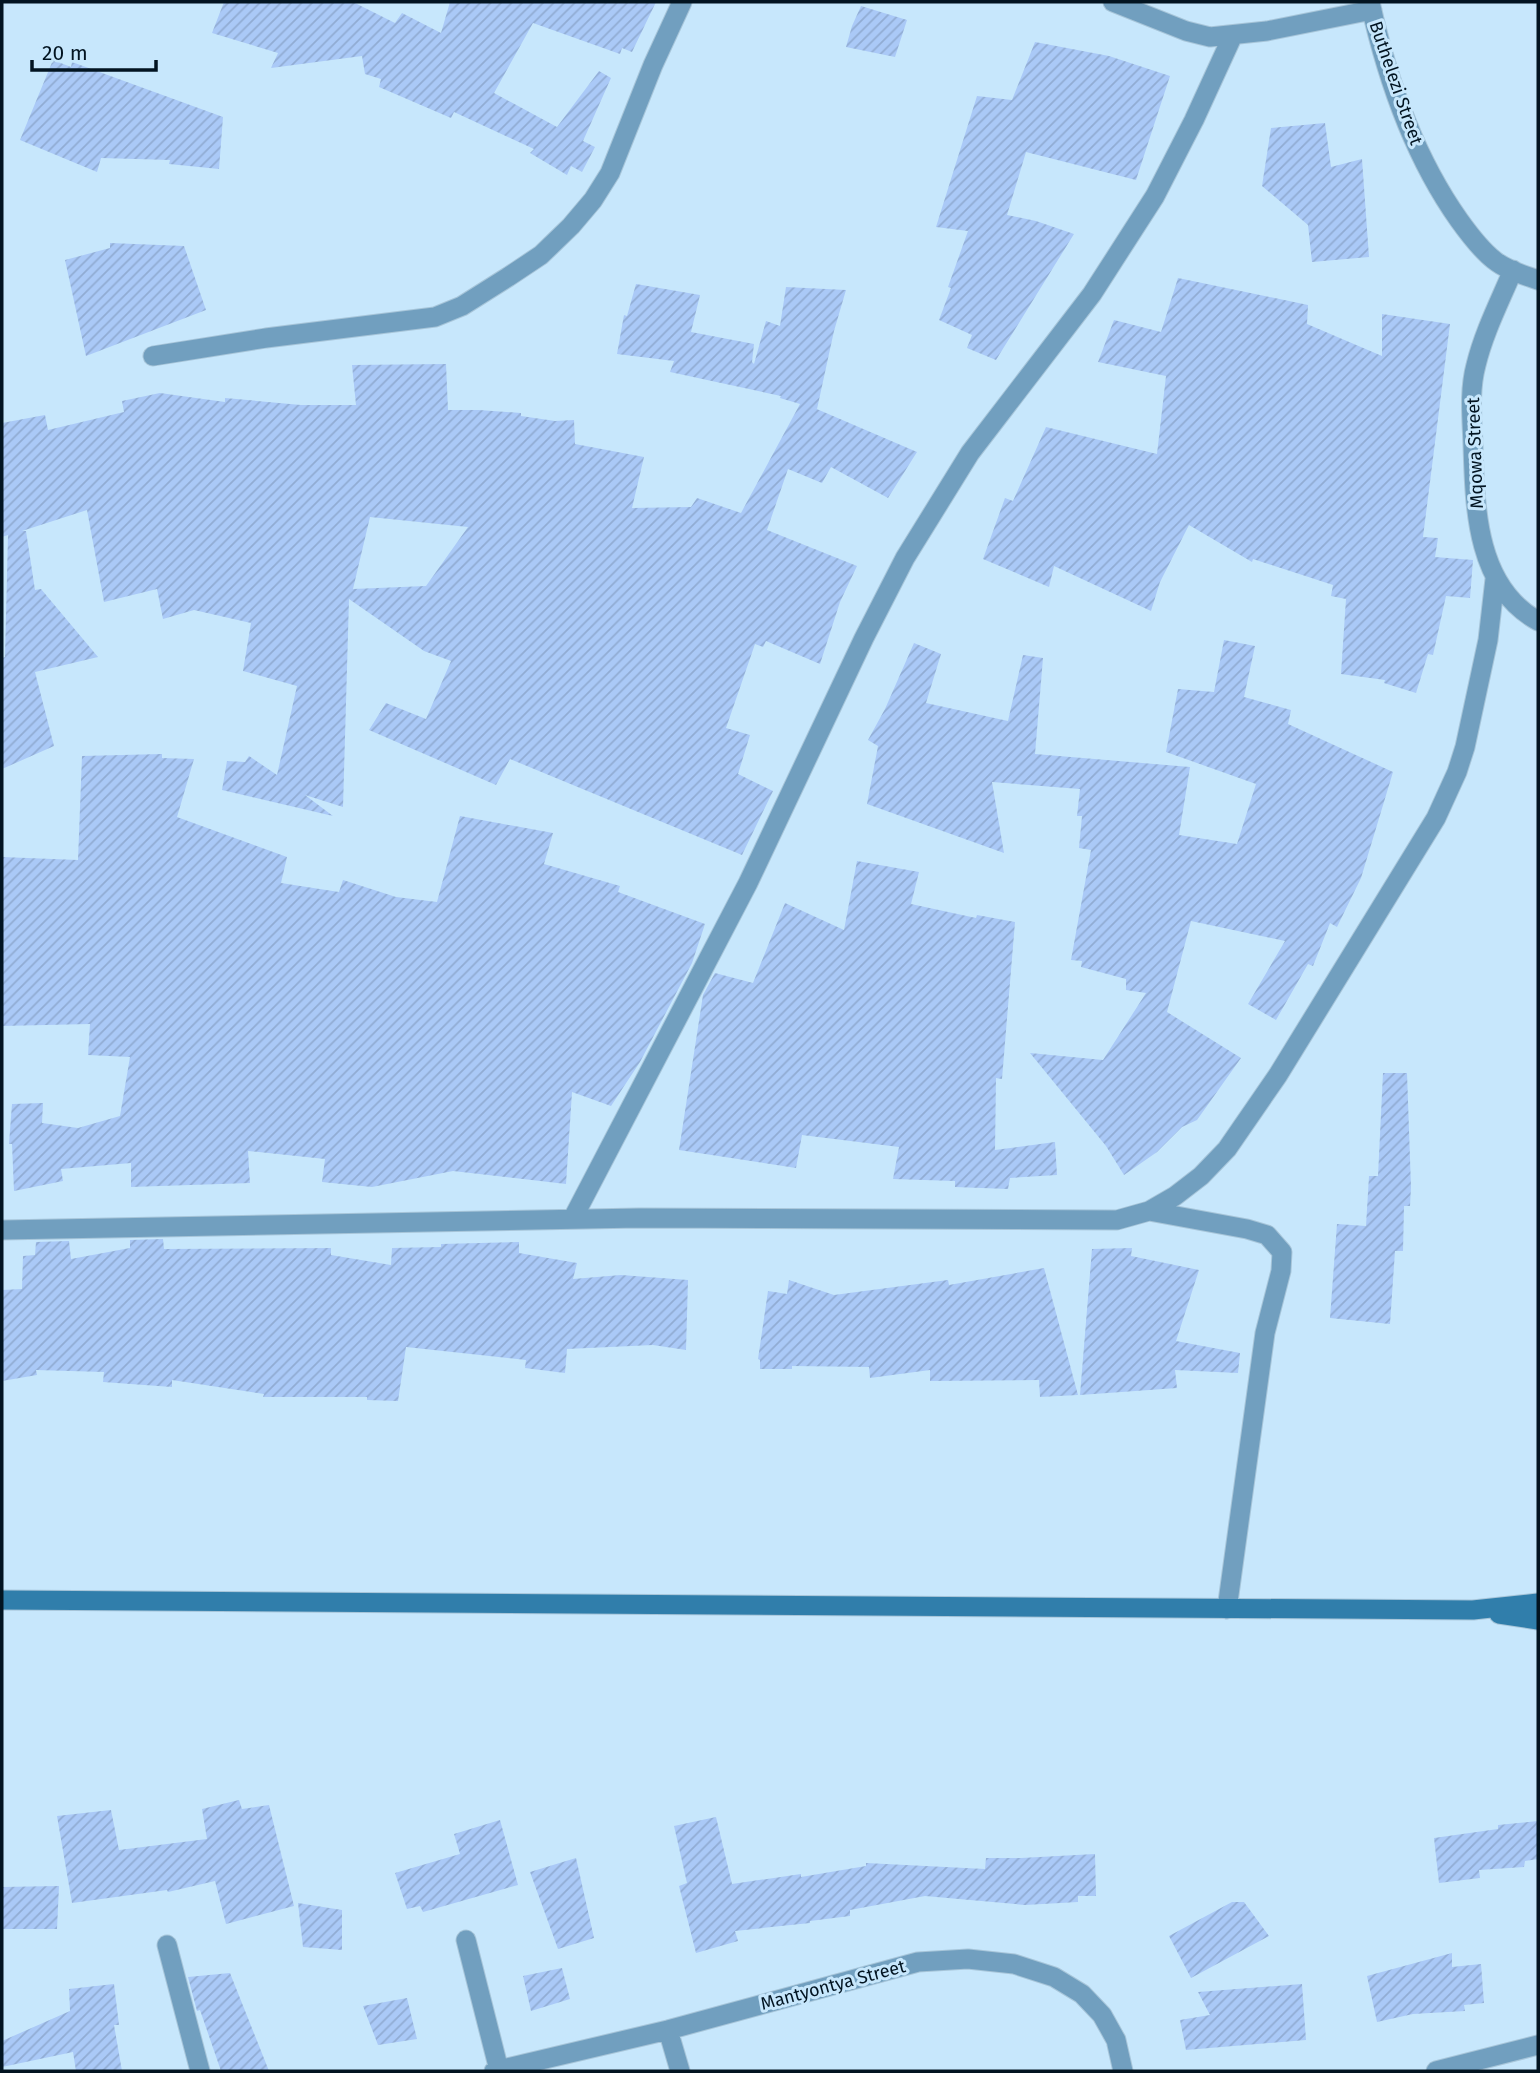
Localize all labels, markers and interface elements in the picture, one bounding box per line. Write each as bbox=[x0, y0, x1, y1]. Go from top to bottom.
street label: Buthelezi Street bbox=[1364, 18, 1428, 148]
scale bar bbox=[32, 28, 156, 72]
text: 20 m bbox=[42, 40, 88, 66]
street label: Mqowa Street bbox=[1462, 396, 1488, 509]
street label: Mantyontya Street bbox=[758, 1955, 908, 2015]

